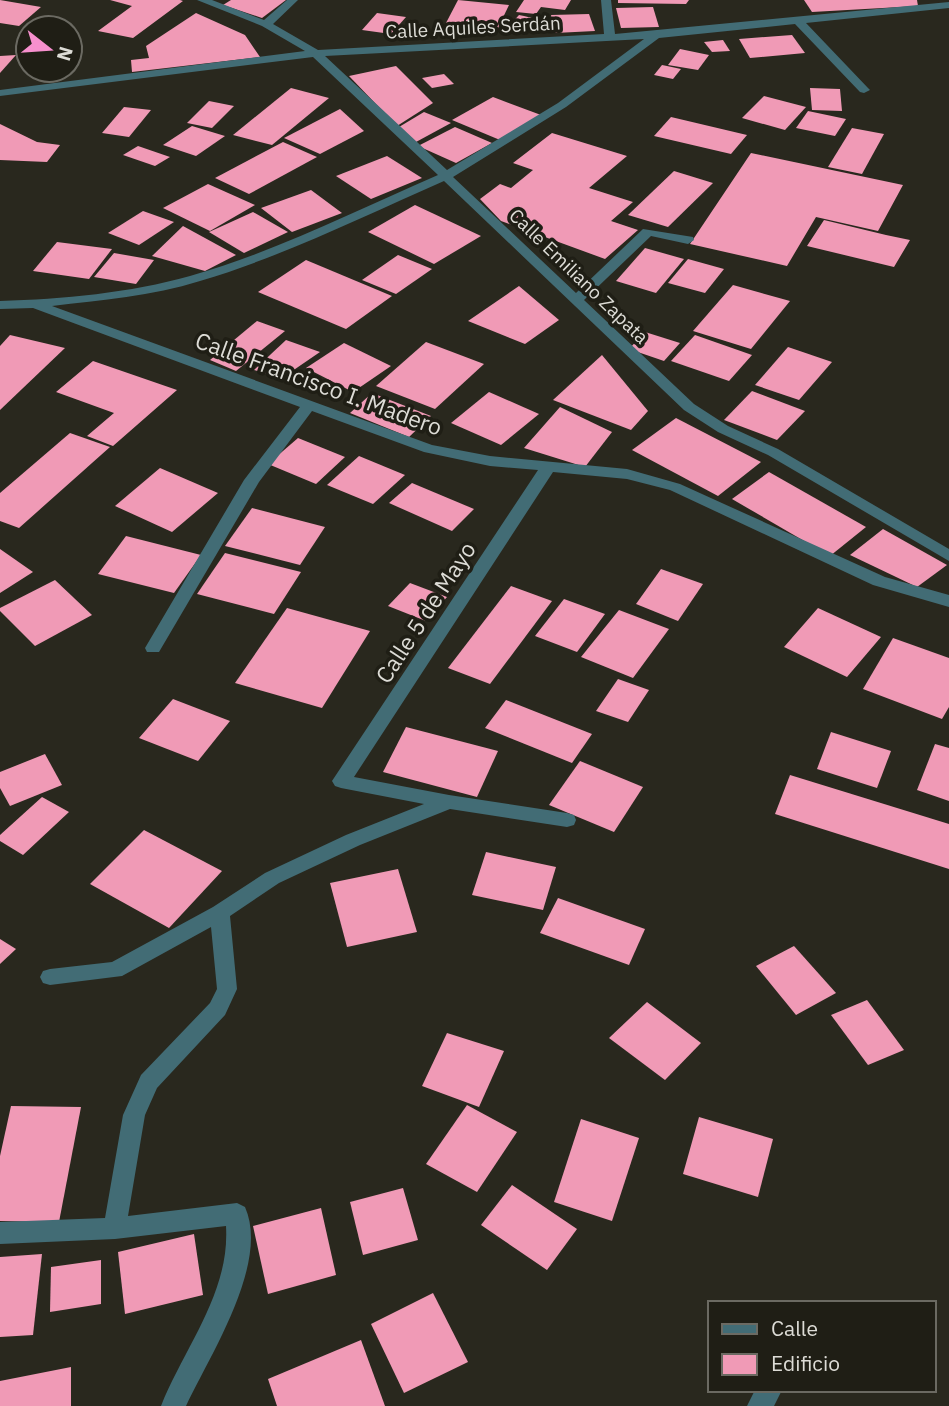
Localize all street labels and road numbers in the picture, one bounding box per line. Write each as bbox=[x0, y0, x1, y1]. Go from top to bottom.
street label: Calle Aquiles Serdán bbox=[385, 10, 561, 44]
street label: Calle Emiliano Zapata bbox=[504, 203, 654, 349]
street label: Calle Francisco I. Madero bbox=[192, 324, 446, 442]
street label: Calle 5 de Mayo bbox=[368, 536, 482, 688]

